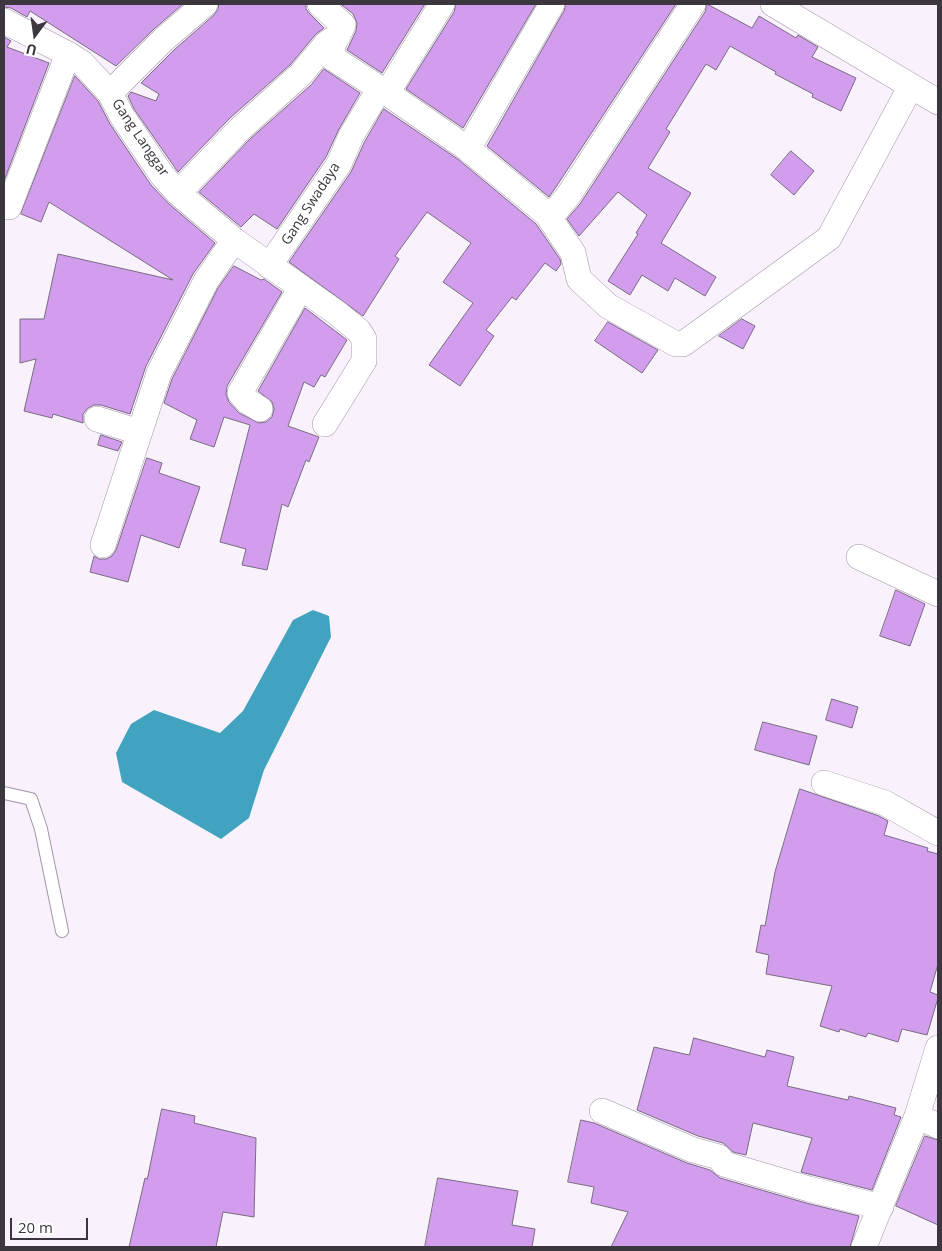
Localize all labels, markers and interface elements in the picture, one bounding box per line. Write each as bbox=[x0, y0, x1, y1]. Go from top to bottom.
north arrow bbox=[10, 10, 60, 60]
text: U bbox=[24, 40, 39, 61]
street label: Gang Langgar bbox=[108, 96, 172, 180]
street label: Gang Swadaya bbox=[278, 159, 344, 249]
scale bar bbox=[12, 1208, 90, 1240]
text: 20 m bbox=[18, 1217, 53, 1237]

